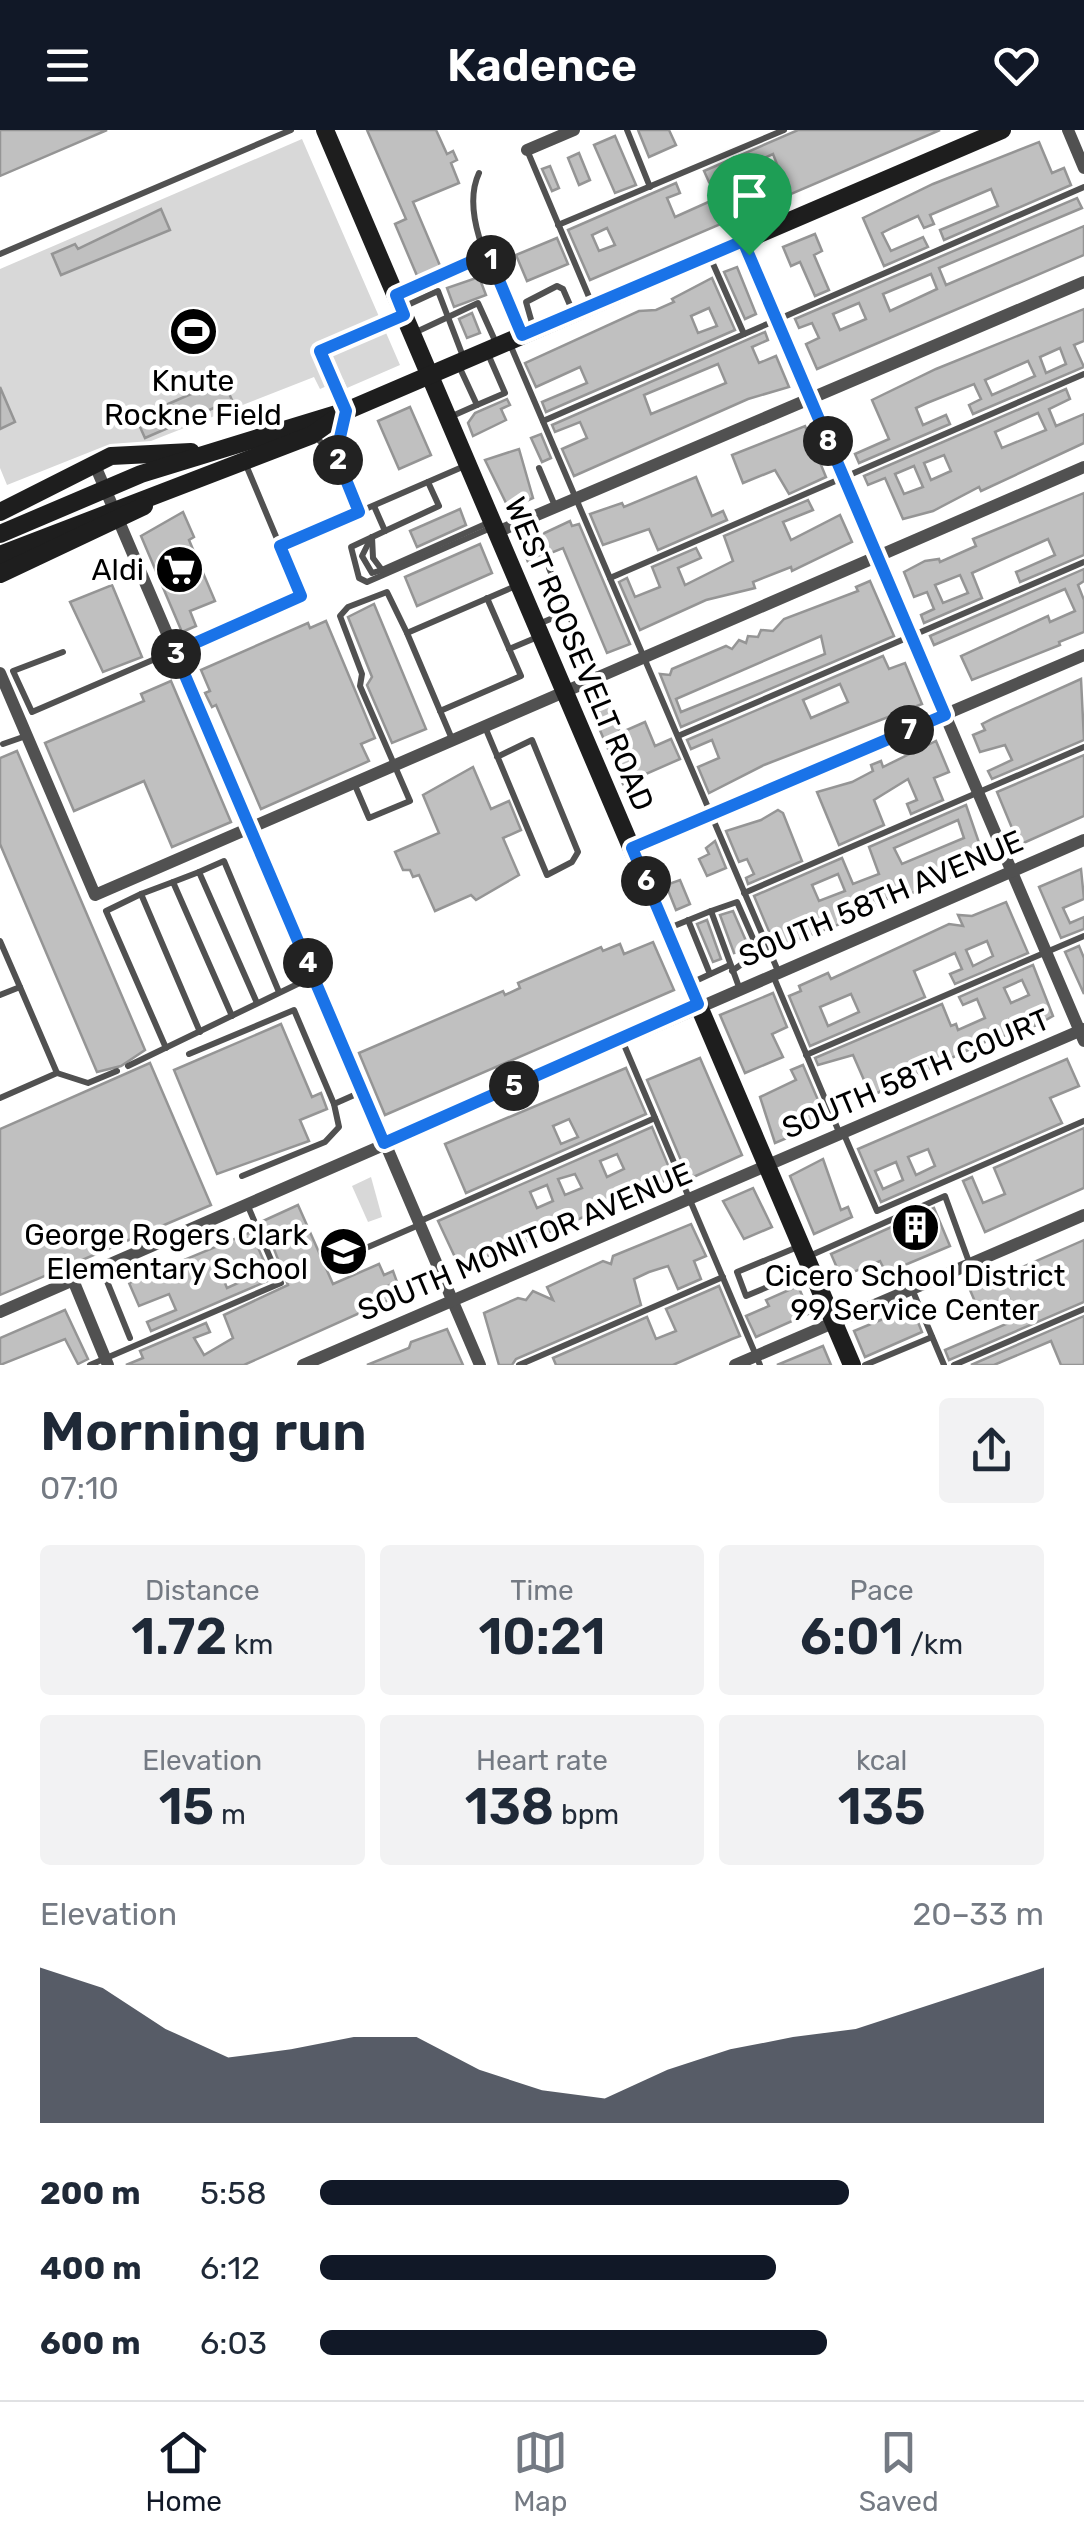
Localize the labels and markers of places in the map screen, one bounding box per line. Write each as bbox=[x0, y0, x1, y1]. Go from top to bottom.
pin bbox=[707, 153, 792, 256]
pin: 1 bbox=[466, 235, 516, 285]
sports icon: Knute Rockne Field bbox=[167, 306, 219, 358]
place label: Knute Rockne Field bbox=[104, 363, 282, 433]
pin: 8 bbox=[803, 416, 853, 466]
pin: 2 bbox=[313, 435, 363, 485]
supermarket icon: Aldi bbox=[153, 544, 205, 596]
place label: Aldi bbox=[92, 552, 144, 588]
pin: 3 bbox=[151, 629, 201, 679]
pin: 7 bbox=[884, 705, 934, 755]
pin: 6 bbox=[621, 856, 671, 906]
pin: 4 bbox=[283, 938, 333, 988]
pin: 5 bbox=[489, 1061, 539, 1111]
building icon: Cicero School District 99 Service Center bbox=[889, 1201, 941, 1253]
place label: George Rogers Clark Elementary School bbox=[24, 1217, 309, 1287]
school or university icon: George Rogers Clark Elementary School bbox=[317, 1226, 369, 1278]
place label: Cicero School District 99 Service Center bbox=[765, 1258, 1066, 1328]

